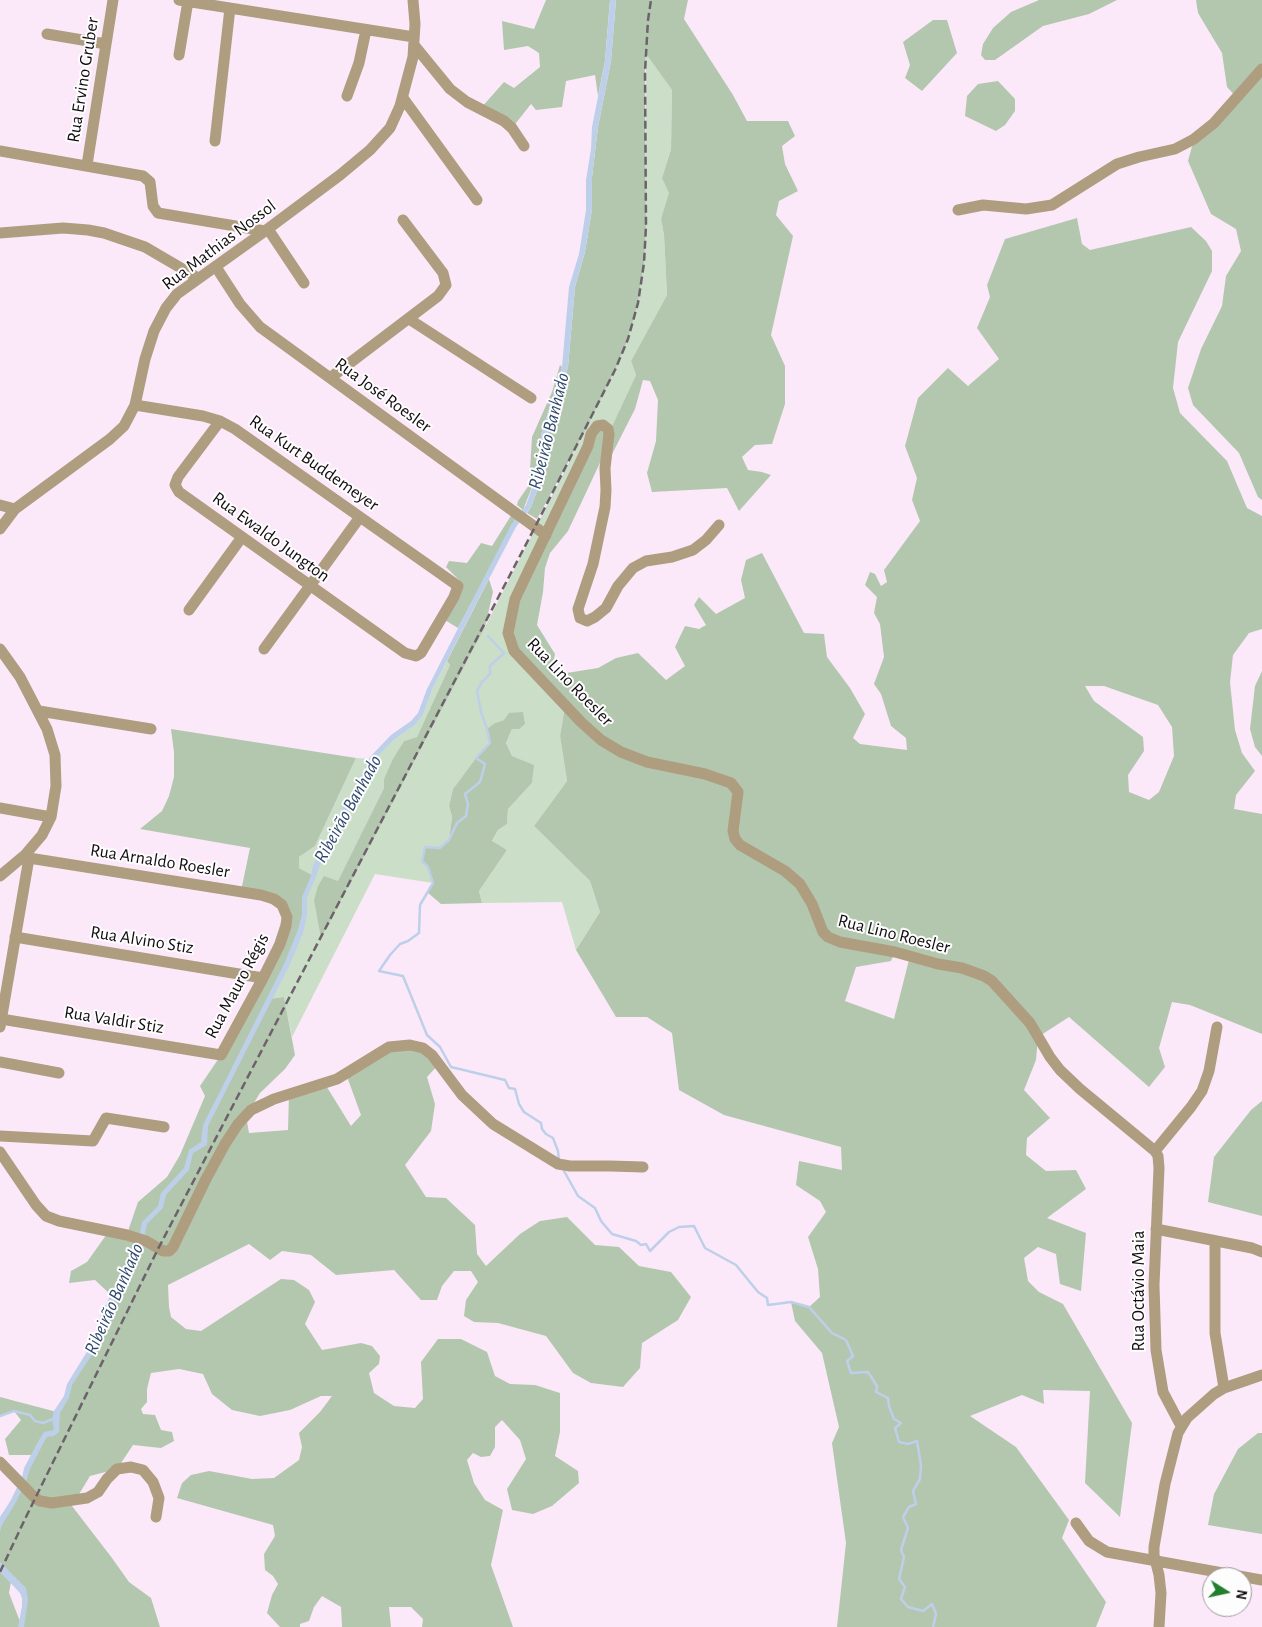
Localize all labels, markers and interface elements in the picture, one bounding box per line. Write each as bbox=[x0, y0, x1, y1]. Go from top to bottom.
street label: Rua Ervino Gruber bbox=[62, 16, 104, 144]
street label: Rua Mathias Nossol bbox=[158, 195, 280, 295]
street label: Rua José Roesler bbox=[331, 353, 435, 437]
water label: Ribeirão Banhado bbox=[524, 370, 574, 492]
street label: Rua Kurt Buddemeyer bbox=[245, 410, 383, 516]
street label: Rua Ewaldo Jungton bbox=[208, 487, 334, 587]
street label: Rua Lino Roesler bbox=[522, 633, 618, 731]
water label: Ribeirão Banhado bbox=[309, 751, 387, 867]
street label: Rua Arnaldo Roesler bbox=[89, 839, 231, 883]
street label: Rua Lino Roesler bbox=[836, 910, 952, 958]
street label: Rua Alvino Stiz bbox=[89, 921, 195, 959]
street label: Rua Mauro Régis bbox=[200, 930, 274, 1042]
street label: Rua Valdir Stiz bbox=[63, 1001, 165, 1039]
street label: Rua Octávio Maia bbox=[1128, 1230, 1150, 1352]
water label: Ribeirão Banhado bbox=[79, 1240, 149, 1358]
north arrow bbox=[1202, 1567, 1252, 1617]
text: N bbox=[1233, 1588, 1249, 1600]

